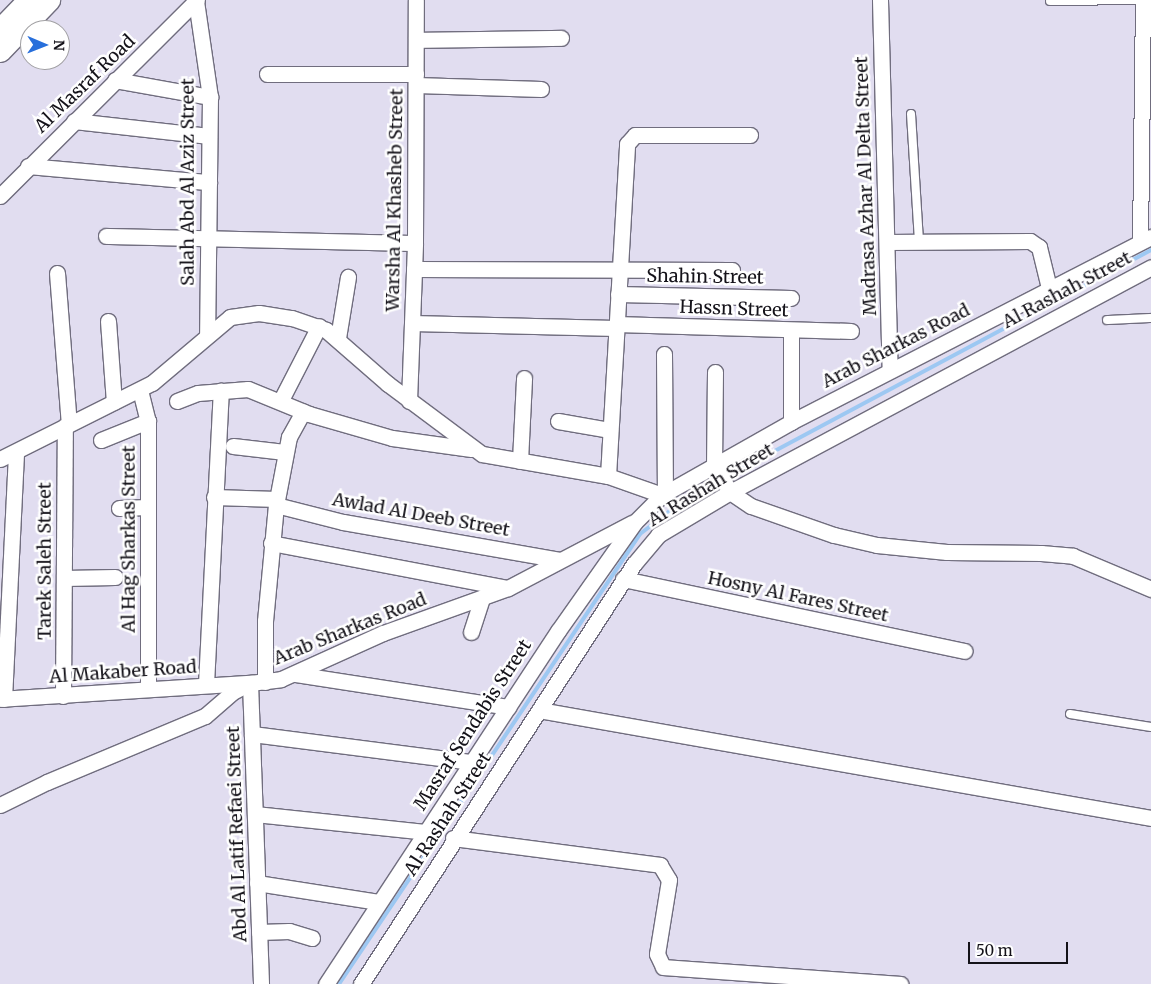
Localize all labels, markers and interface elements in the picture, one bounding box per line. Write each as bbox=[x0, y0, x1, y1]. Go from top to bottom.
north arrow bbox=[20, 20, 70, 70]
street label: Al Masraf Road bbox=[30, 31, 140, 137]
text: N bbox=[50, 40, 68, 51]
street label: Madrasa Azhar Al Delta Street bbox=[851, 56, 881, 316]
street label: Salah Abd Al Aziz Street bbox=[177, 78, 199, 286]
street label: Warsha Al Khasheb Street bbox=[382, 88, 408, 312]
street label: Al Rashah Street bbox=[999, 247, 1135, 333]
street label: Shahin Street bbox=[646, 265, 764, 289]
street label: Hassn Street bbox=[679, 296, 789, 322]
street label: Arab Sharkas Road bbox=[819, 299, 973, 393]
street label: Al Rashah Street bbox=[644, 439, 778, 531]
street label: Al Hag Sharkas Street bbox=[118, 445, 140, 633]
street label: Tarek Saleh Street bbox=[34, 482, 56, 640]
street label: Awlad Al Deeb Street bbox=[331, 489, 511, 541]
street label: Hosny Al Fares Street bbox=[706, 567, 890, 627]
street label: Arab Sharkas Road bbox=[270, 588, 430, 670]
street label: Masraf Sendabis Street bbox=[410, 636, 536, 814]
street label: Al Makaber Road bbox=[48, 656, 198, 688]
street label: Abd Al Latif Refaei Street bbox=[222, 726, 252, 942]
street label: Al Rashah Street bbox=[400, 748, 496, 880]
scale bar bbox=[971, 932, 1071, 964]
text: 50 m bbox=[976, 941, 1013, 960]

